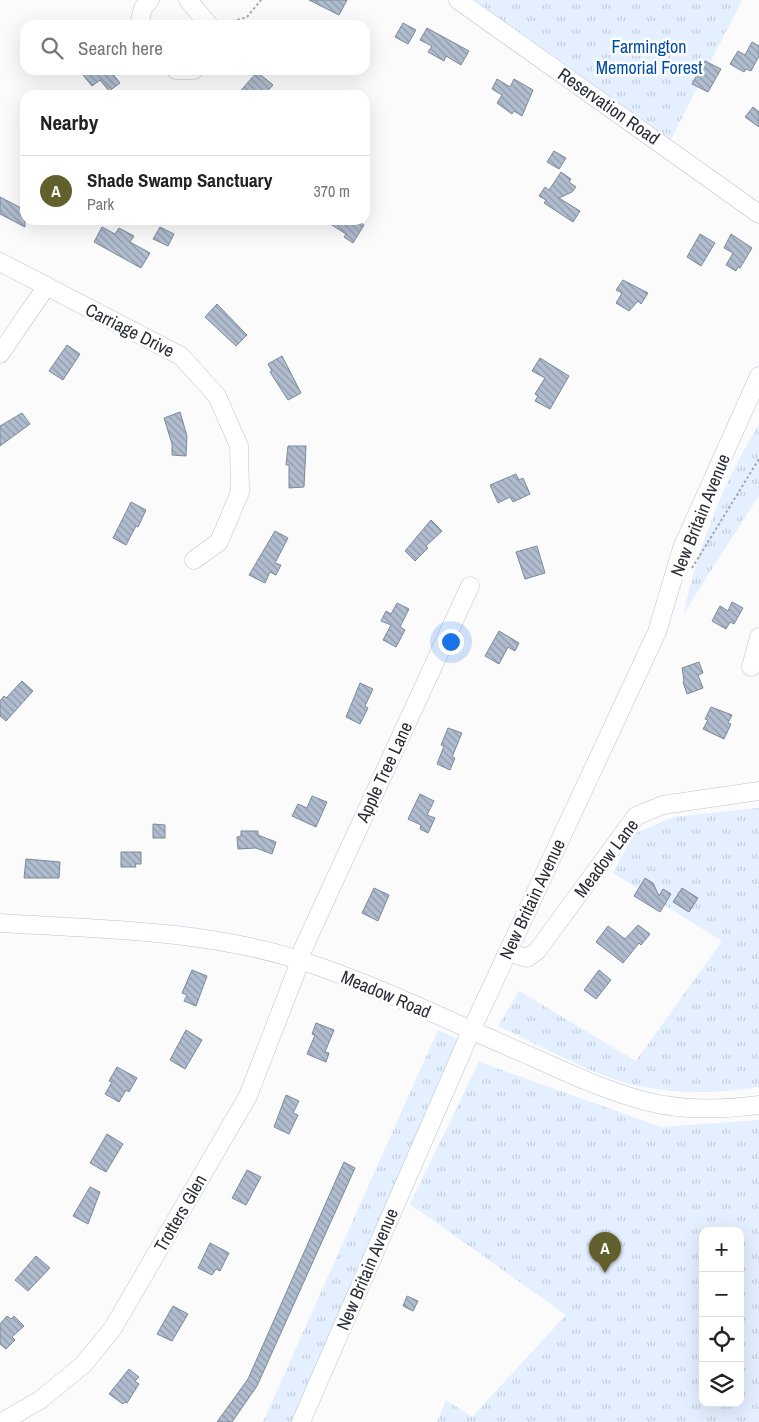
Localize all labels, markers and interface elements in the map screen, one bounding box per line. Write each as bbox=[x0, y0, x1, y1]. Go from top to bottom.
search box bbox=[20, 20, 370, 75]
icon: search bbox=[38, 34, 66, 62]
park label: Farmington Memorial Forest bbox=[596, 34, 702, 80]
text: Search here bbox=[78, 35, 163, 61]
street label: Reservation Road bbox=[553, 62, 665, 150]
text: Nearby bbox=[40, 108, 98, 137]
text: Shade Swamp Sanctuary bbox=[87, 167, 272, 193]
text: A bbox=[51, 180, 61, 202]
text: 370 m bbox=[314, 180, 350, 202]
text: Park bbox=[87, 193, 114, 215]
street label: Carriage Drive bbox=[81, 297, 179, 363]
street label: New Britain Avenue bbox=[664, 450, 736, 580]
your location bbox=[438, 629, 464, 655]
street label: Apple Tree Lane bbox=[349, 718, 418, 827]
street label: Meadow Lane bbox=[568, 813, 644, 903]
street label: New Britain Avenue bbox=[493, 835, 571, 963]
street label: Meadow Road bbox=[337, 964, 435, 1024]
street label: Trotters Glen bbox=[148, 1170, 212, 1256]
street label: New Britain Avenue bbox=[330, 1204, 404, 1334]
map controls bbox=[699, 1227, 744, 1407]
button: + bbox=[699, 1227, 744, 1272]
pin: A bbox=[589, 1232, 621, 1273]
button: − bbox=[699, 1272, 744, 1317]
button: locate bbox=[699, 1317, 744, 1362]
button: layers bbox=[699, 1362, 744, 1407]

